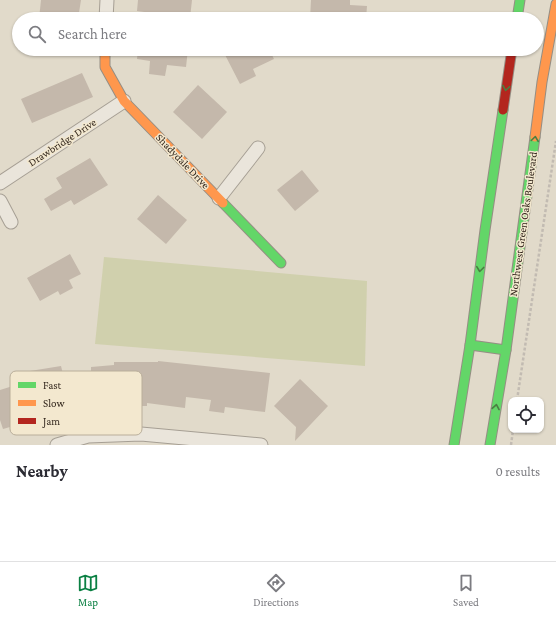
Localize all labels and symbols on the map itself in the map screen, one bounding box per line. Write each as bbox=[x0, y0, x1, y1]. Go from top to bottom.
one-way arrow bbox=[502, 84, 511, 91]
street label: Drawbridge Drive bbox=[26, 116, 99, 169]
street label: Shadydale Drive bbox=[153, 131, 212, 192]
one-way arrow bbox=[530, 136, 539, 142]
street label: Northwest Green Oaks Boulevard bbox=[507, 151, 539, 297]
one-way arrow bbox=[476, 266, 485, 272]
legend bbox=[10, 371, 142, 435]
text: Fast bbox=[43, 379, 62, 391]
text: Slow bbox=[43, 397, 65, 409]
one-way arrow bbox=[491, 403, 500, 410]
text: Jam bbox=[42, 415, 60, 428]

